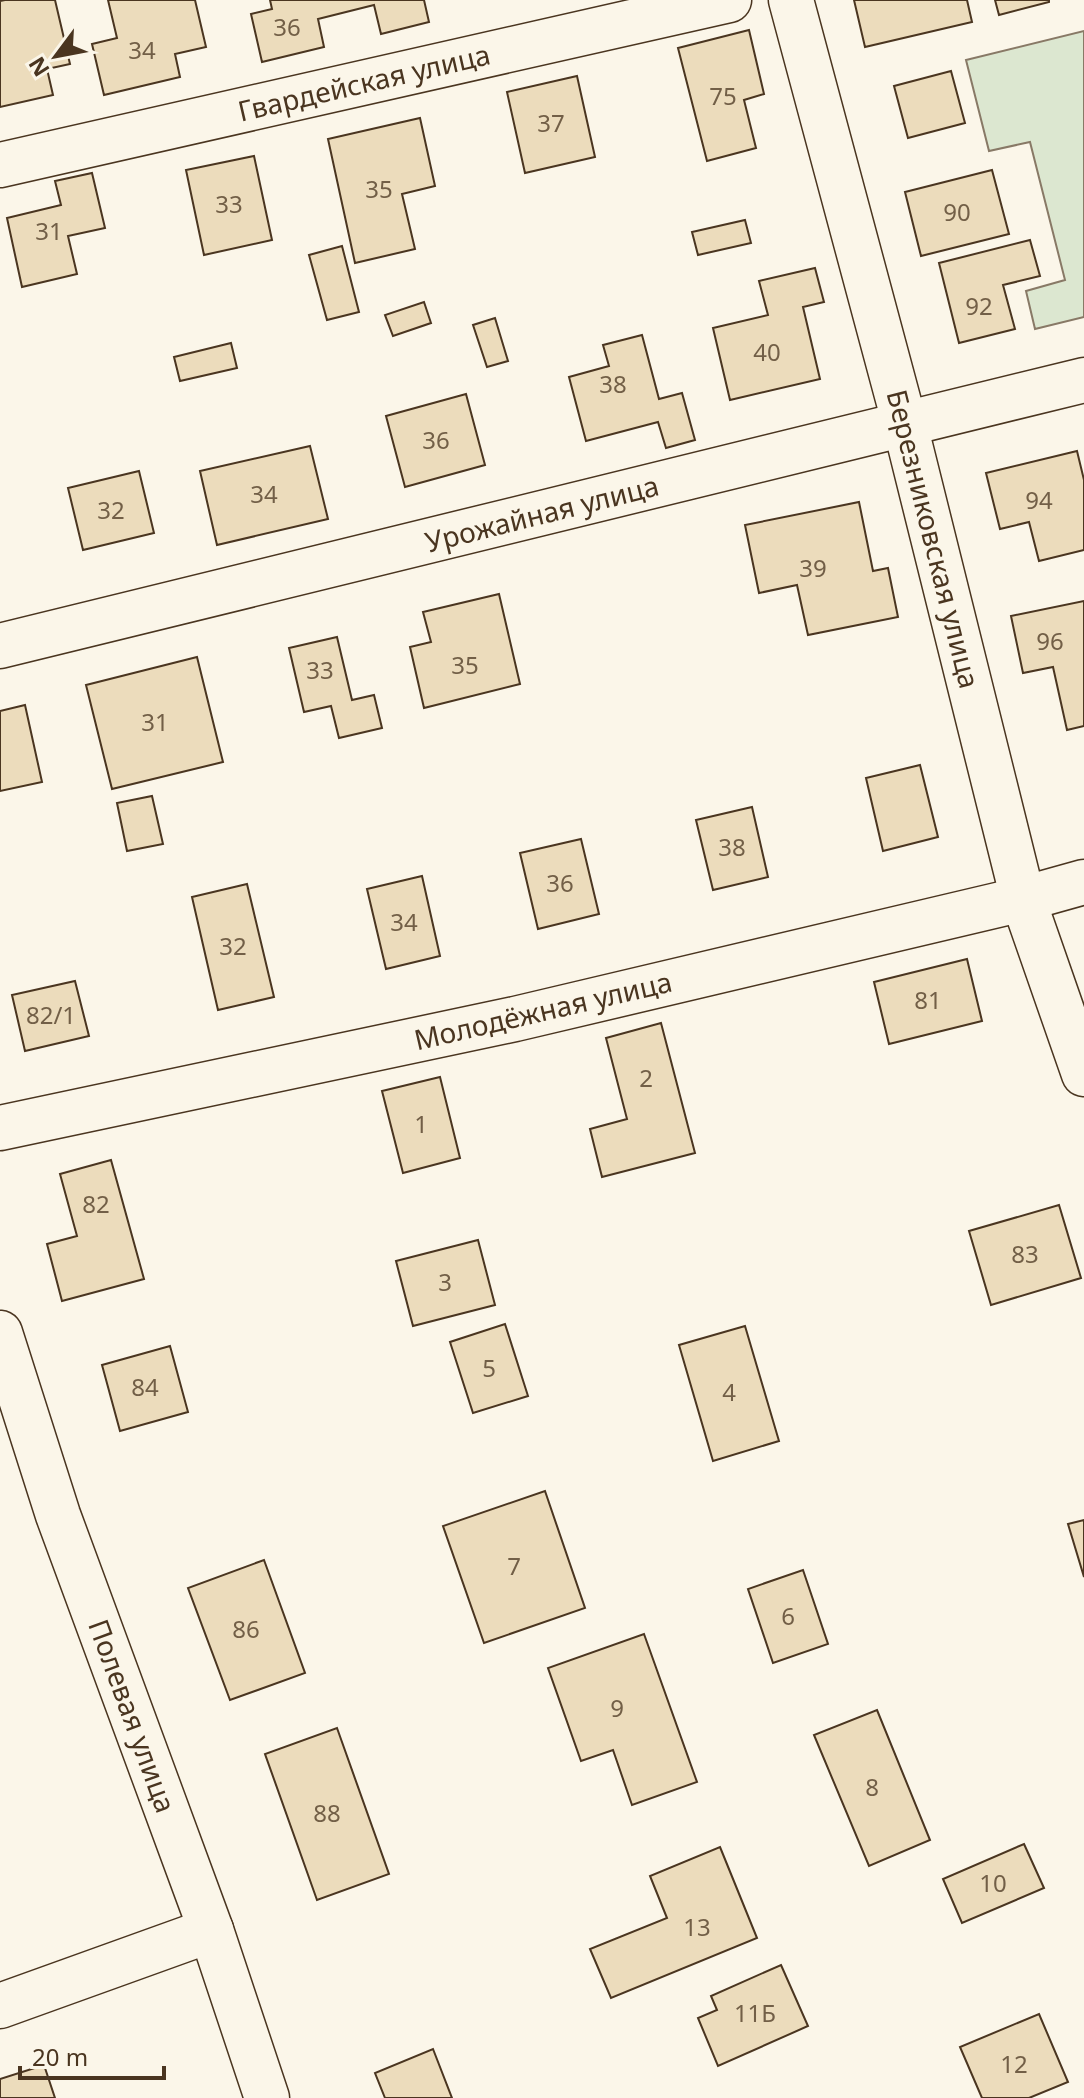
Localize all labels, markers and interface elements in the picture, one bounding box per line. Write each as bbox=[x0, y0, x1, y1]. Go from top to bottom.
house number: 36 bbox=[273, 10, 301, 43]
north arrow bbox=[16, 16, 96, 96]
house number: 34 bbox=[128, 33, 156, 66]
street label: Гвардейская улица bbox=[234, 35, 494, 130]
text: N bbox=[21, 52, 56, 83]
house number: 75 bbox=[709, 79, 737, 112]
house number: 37 bbox=[537, 106, 565, 139]
house number: 35 bbox=[365, 172, 393, 205]
house number: 33 bbox=[215, 187, 243, 220]
house number: 90 bbox=[943, 195, 971, 228]
house number: 31 bbox=[35, 214, 63, 247]
house number: 92 bbox=[965, 289, 993, 322]
house number: 40 bbox=[753, 335, 781, 368]
house number: 38 bbox=[599, 367, 627, 400]
street label: Березниковская улица bbox=[878, 385, 989, 692]
house number: 36 bbox=[422, 423, 450, 456]
street label: Урожайная улица bbox=[421, 466, 662, 560]
house number: 34 bbox=[250, 477, 278, 510]
house number: 94 bbox=[1025, 483, 1053, 516]
house number: 32 bbox=[97, 493, 125, 526]
house number: 39 bbox=[799, 551, 827, 584]
house number: 96 bbox=[1036, 624, 1064, 657]
house number: 35 bbox=[451, 648, 479, 681]
house number: 33 bbox=[306, 653, 334, 686]
house number: 31 bbox=[141, 705, 169, 738]
house number: 38 bbox=[718, 830, 746, 863]
house number: 36 bbox=[546, 866, 574, 899]
house number: 34 bbox=[390, 905, 418, 938]
house number: 32 bbox=[219, 929, 247, 962]
street label: Молодёжная улица bbox=[410, 962, 675, 1058]
house number: 81 bbox=[914, 983, 942, 1016]
house number: 82/1 bbox=[26, 998, 76, 1031]
house number: 2 bbox=[639, 1061, 653, 1094]
house number: 1 bbox=[414, 1107, 428, 1140]
house number: 82 bbox=[82, 1187, 110, 1220]
house number: 83 bbox=[1011, 1237, 1039, 1270]
house number: 3 bbox=[438, 1265, 452, 1298]
house number: 5 bbox=[482, 1351, 496, 1384]
house number: 84 bbox=[131, 1370, 159, 1403]
house number: 4 bbox=[722, 1375, 736, 1408]
house number: 7 bbox=[507, 1549, 521, 1582]
house number: 6 bbox=[781, 1599, 795, 1632]
house number: 86 bbox=[232, 1612, 260, 1645]
street label: Полевая улица bbox=[80, 1614, 186, 1818]
house number: 9 bbox=[610, 1691, 624, 1724]
house number: 8 bbox=[865, 1770, 879, 1803]
house number: 88 bbox=[313, 1796, 341, 1829]
house number: 10 bbox=[979, 1866, 1007, 1899]
house number: 13 bbox=[683, 1910, 711, 1943]
house number: 11Б bbox=[734, 1996, 776, 2029]
scale bar bbox=[20, 2030, 164, 2080]
text: 20 m bbox=[32, 2040, 88, 2073]
house number: 12 bbox=[1000, 2047, 1028, 2080]

